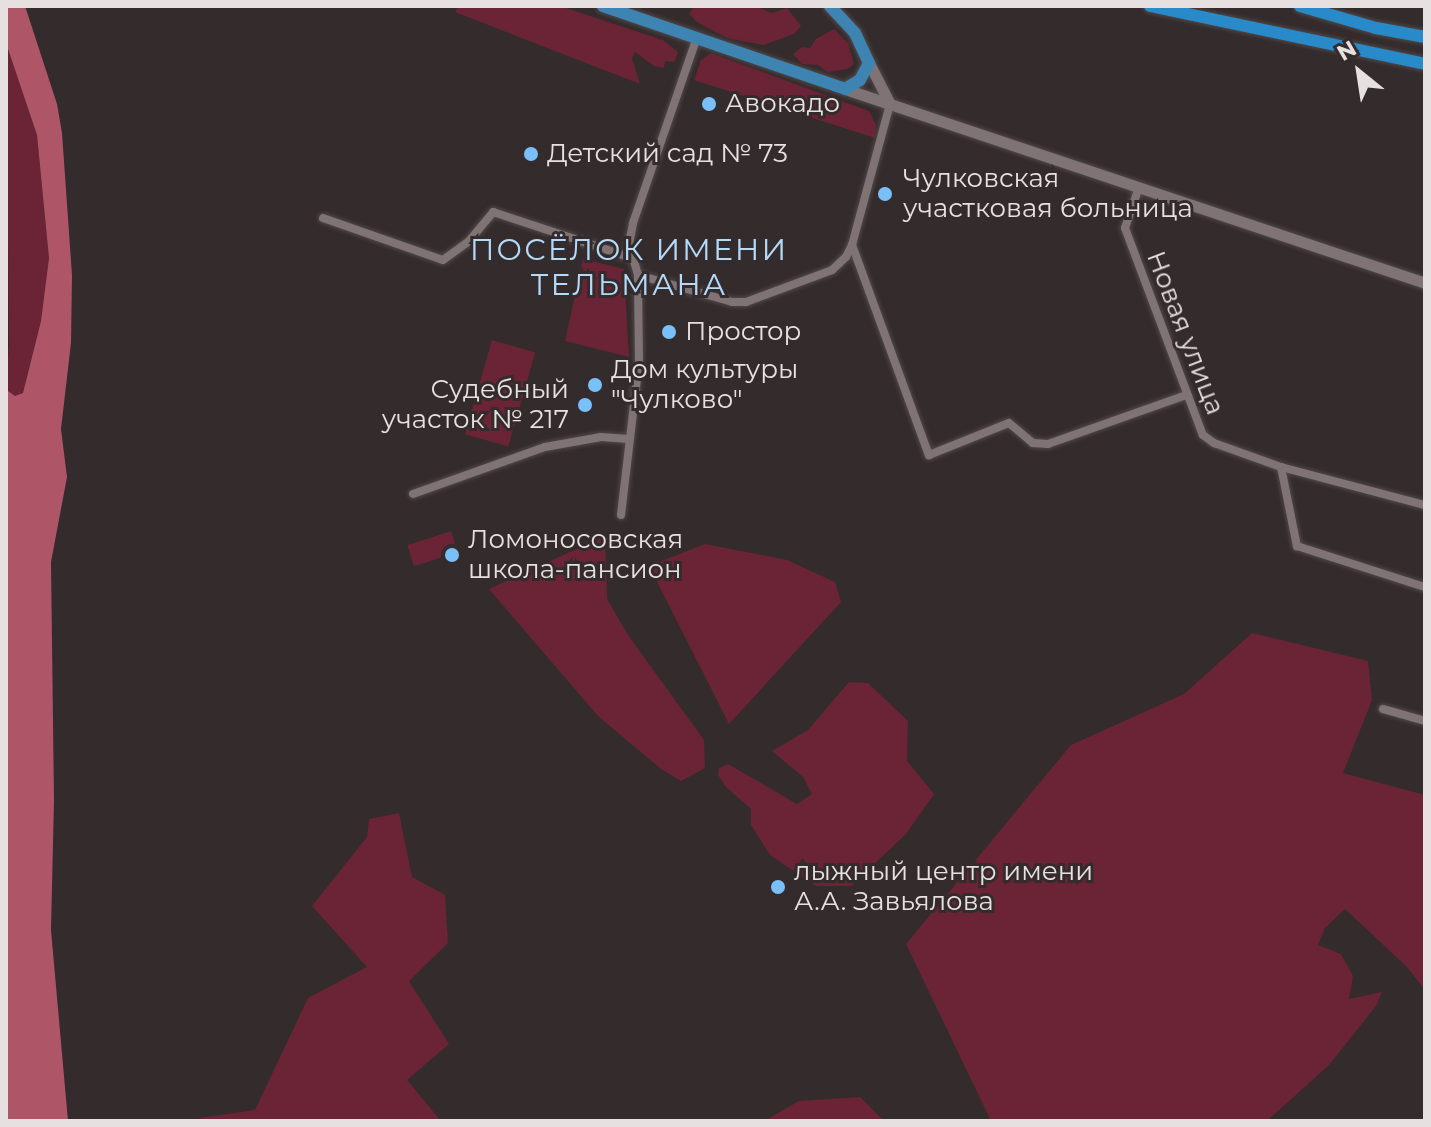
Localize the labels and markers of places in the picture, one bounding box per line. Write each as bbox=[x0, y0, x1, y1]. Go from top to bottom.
place label: Авокадо bbox=[725, 88, 840, 120]
marker: Авокадо bbox=[700, 95, 718, 113]
place label: Детский сад № 73 bbox=[547, 138, 788, 170]
marker: Детский сад № 73 bbox=[522, 145, 540, 163]
place label: Чулковская участковая больница bbox=[903, 163, 1193, 224]
marker: Чулковская участковая больница bbox=[874, 183, 896, 205]
place label: Простор bbox=[685, 316, 801, 348]
marker: Простор bbox=[660, 323, 678, 341]
place label: Дом культуры "Чулково" bbox=[611, 354, 798, 416]
place label: Судебный участок № 217 bbox=[382, 374, 569, 436]
marker: Дом культуры "Чулково" bbox=[586, 376, 604, 394]
marker: Судебный участок № 217 bbox=[576, 396, 594, 414]
place label: Ломоносовская школа-пансион bbox=[468, 524, 683, 586]
marker: Ломоносовская школа-пансион bbox=[443, 546, 461, 564]
place label: лыжный центр имени А.А. Завьялова bbox=[794, 856, 1093, 918]
marker: лыжный центр имени А.А. Завьялова bbox=[769, 878, 787, 896]

